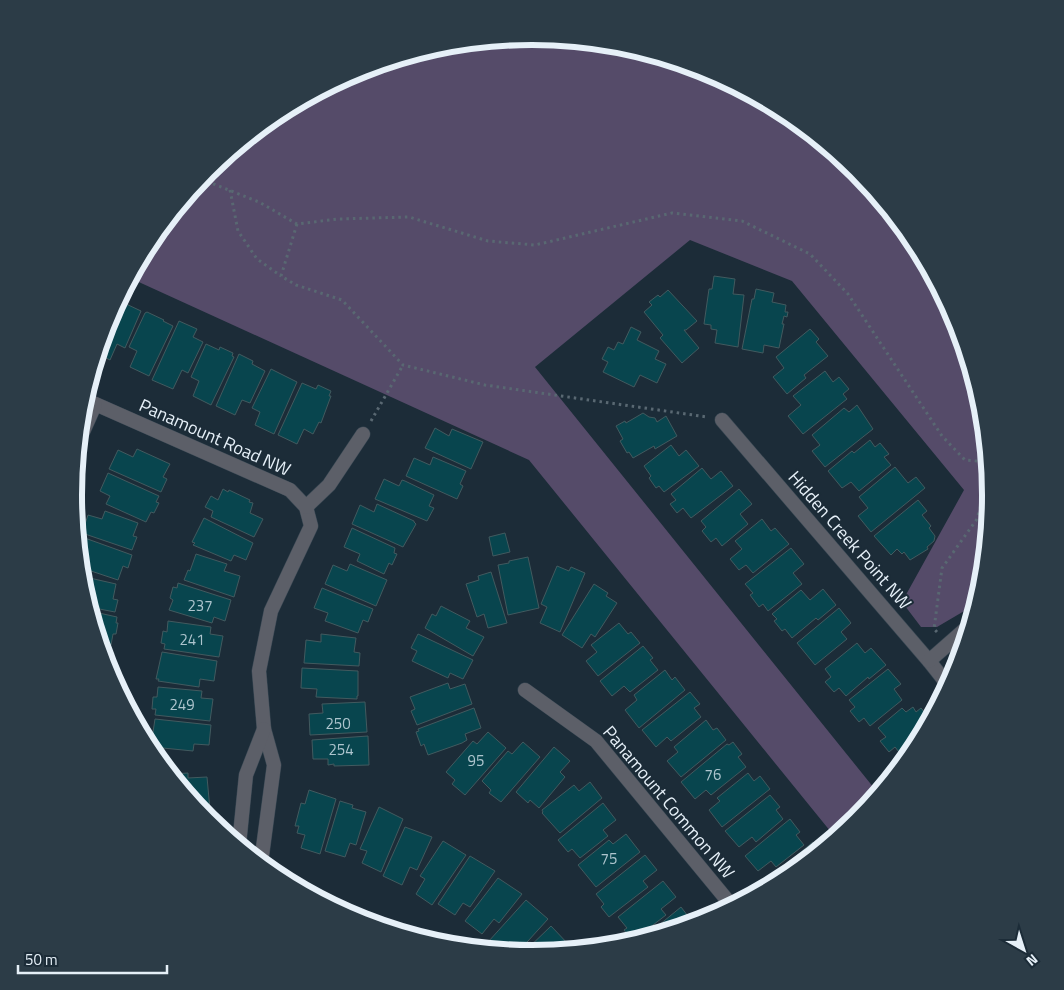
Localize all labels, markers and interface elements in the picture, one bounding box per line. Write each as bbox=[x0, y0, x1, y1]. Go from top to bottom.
street label: Panamount Road NW bbox=[135, 391, 295, 483]
street label: Hidden Creek Point NW bbox=[782, 465, 918, 615]
house number: 237 bbox=[187, 594, 213, 617]
house number: 241 bbox=[179, 628, 205, 651]
house number: 249 bbox=[169, 693, 195, 716]
house number: 250 bbox=[325, 712, 351, 735]
street label: Panamount Common NW bbox=[597, 719, 741, 885]
house number: 254 bbox=[328, 738, 354, 761]
house number: 95 bbox=[468, 749, 484, 772]
house number: 76 bbox=[705, 763, 721, 786]
house number: 75 bbox=[601, 847, 617, 870]
north arrow bbox=[999, 925, 1049, 975]
scale bar bbox=[18, 942, 166, 974]
text: 50 m bbox=[25, 948, 58, 971]
text: N bbox=[1022, 949, 1043, 972]

